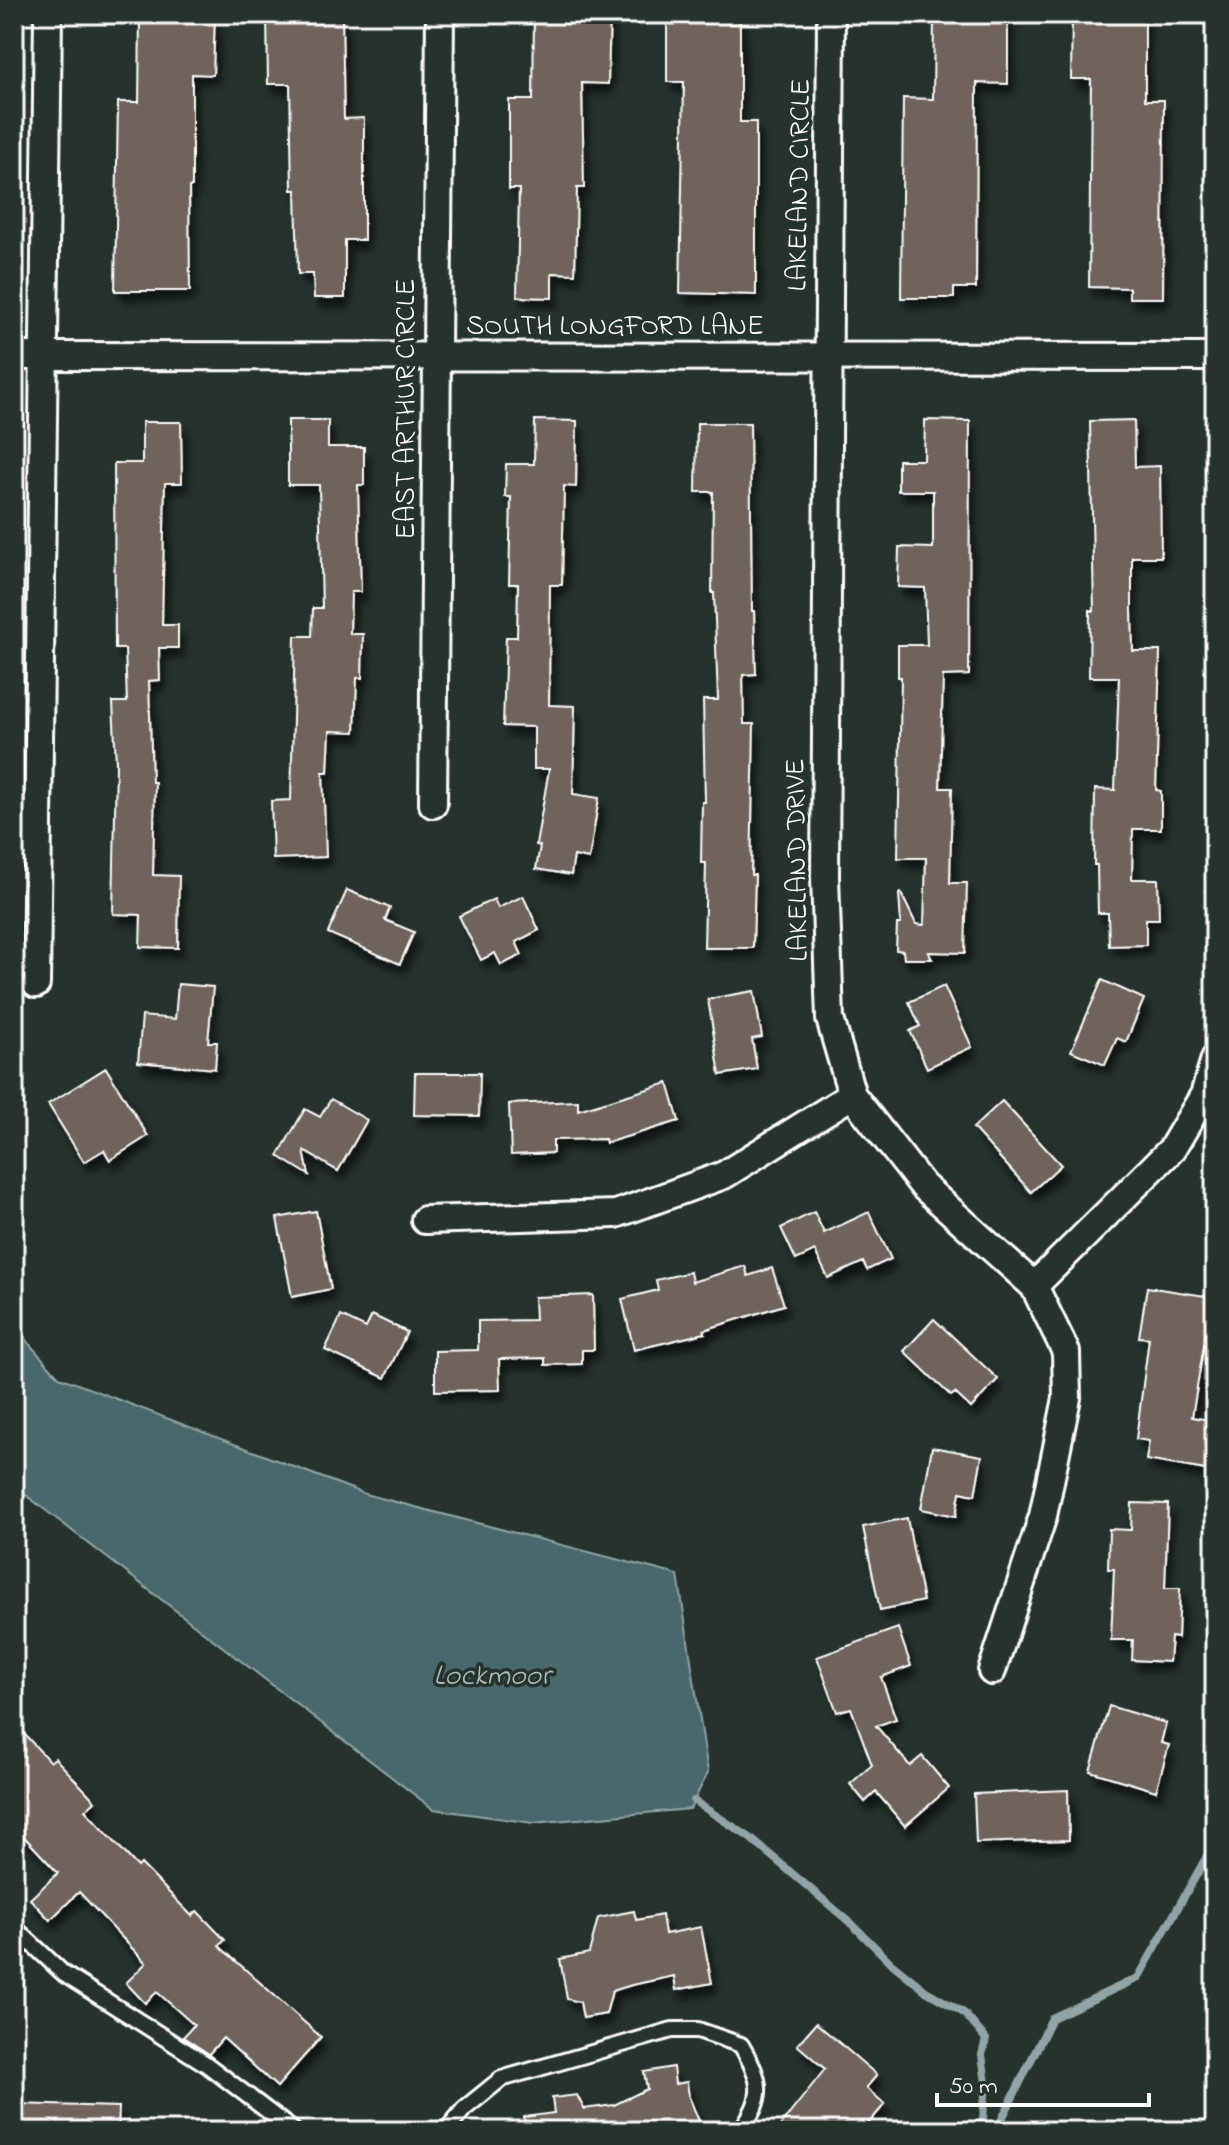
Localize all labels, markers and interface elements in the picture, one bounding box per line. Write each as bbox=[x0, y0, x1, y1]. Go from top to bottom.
street label: LAKELAND CIRCLE bbox=[778, 78, 823, 292]
street label: EAST ARTHUR CIRCLE bbox=[387, 279, 428, 539]
street label: SOUTH LONGFORD LANE bbox=[466, 307, 764, 348]
street label: LAKELAND DRIVE bbox=[776, 758, 821, 962]
water label: Lockmoor bbox=[434, 1655, 554, 1699]
scale bar bbox=[937, 2057, 1149, 2107]
text: 50 m bbox=[949, 2070, 998, 2105]

